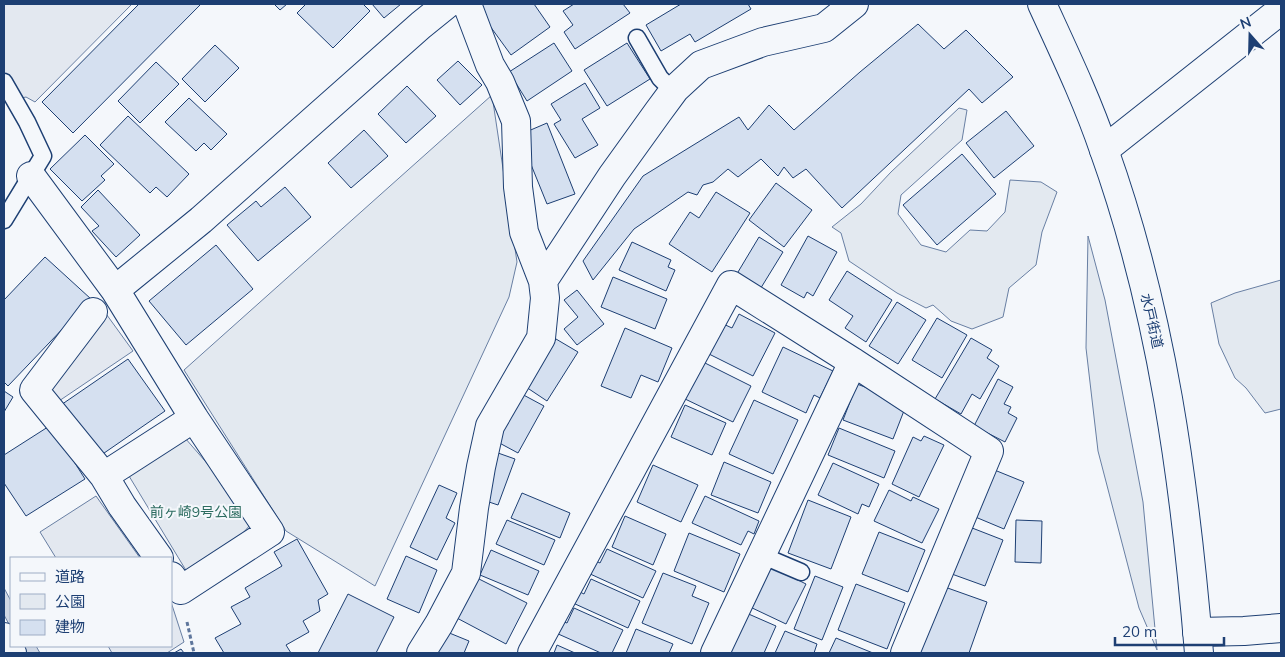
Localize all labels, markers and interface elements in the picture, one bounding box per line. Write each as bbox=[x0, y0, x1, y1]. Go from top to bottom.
north arrow bbox=[1225, 10, 1275, 60]
text: N bbox=[1238, 13, 1254, 33]
street label: 水戸街道 bbox=[1137, 292, 1167, 350]
park label: 前ヶ崎9号公園 bbox=[150, 503, 242, 521]
legend bbox=[10, 557, 172, 647]
text: 道路 bbox=[55, 567, 85, 586]
text: 公園 bbox=[55, 592, 85, 611]
scale bar bbox=[1115, 614, 1224, 646]
text: 建物 bbox=[55, 617, 85, 636]
text: 20 m bbox=[1122, 622, 1157, 641]

